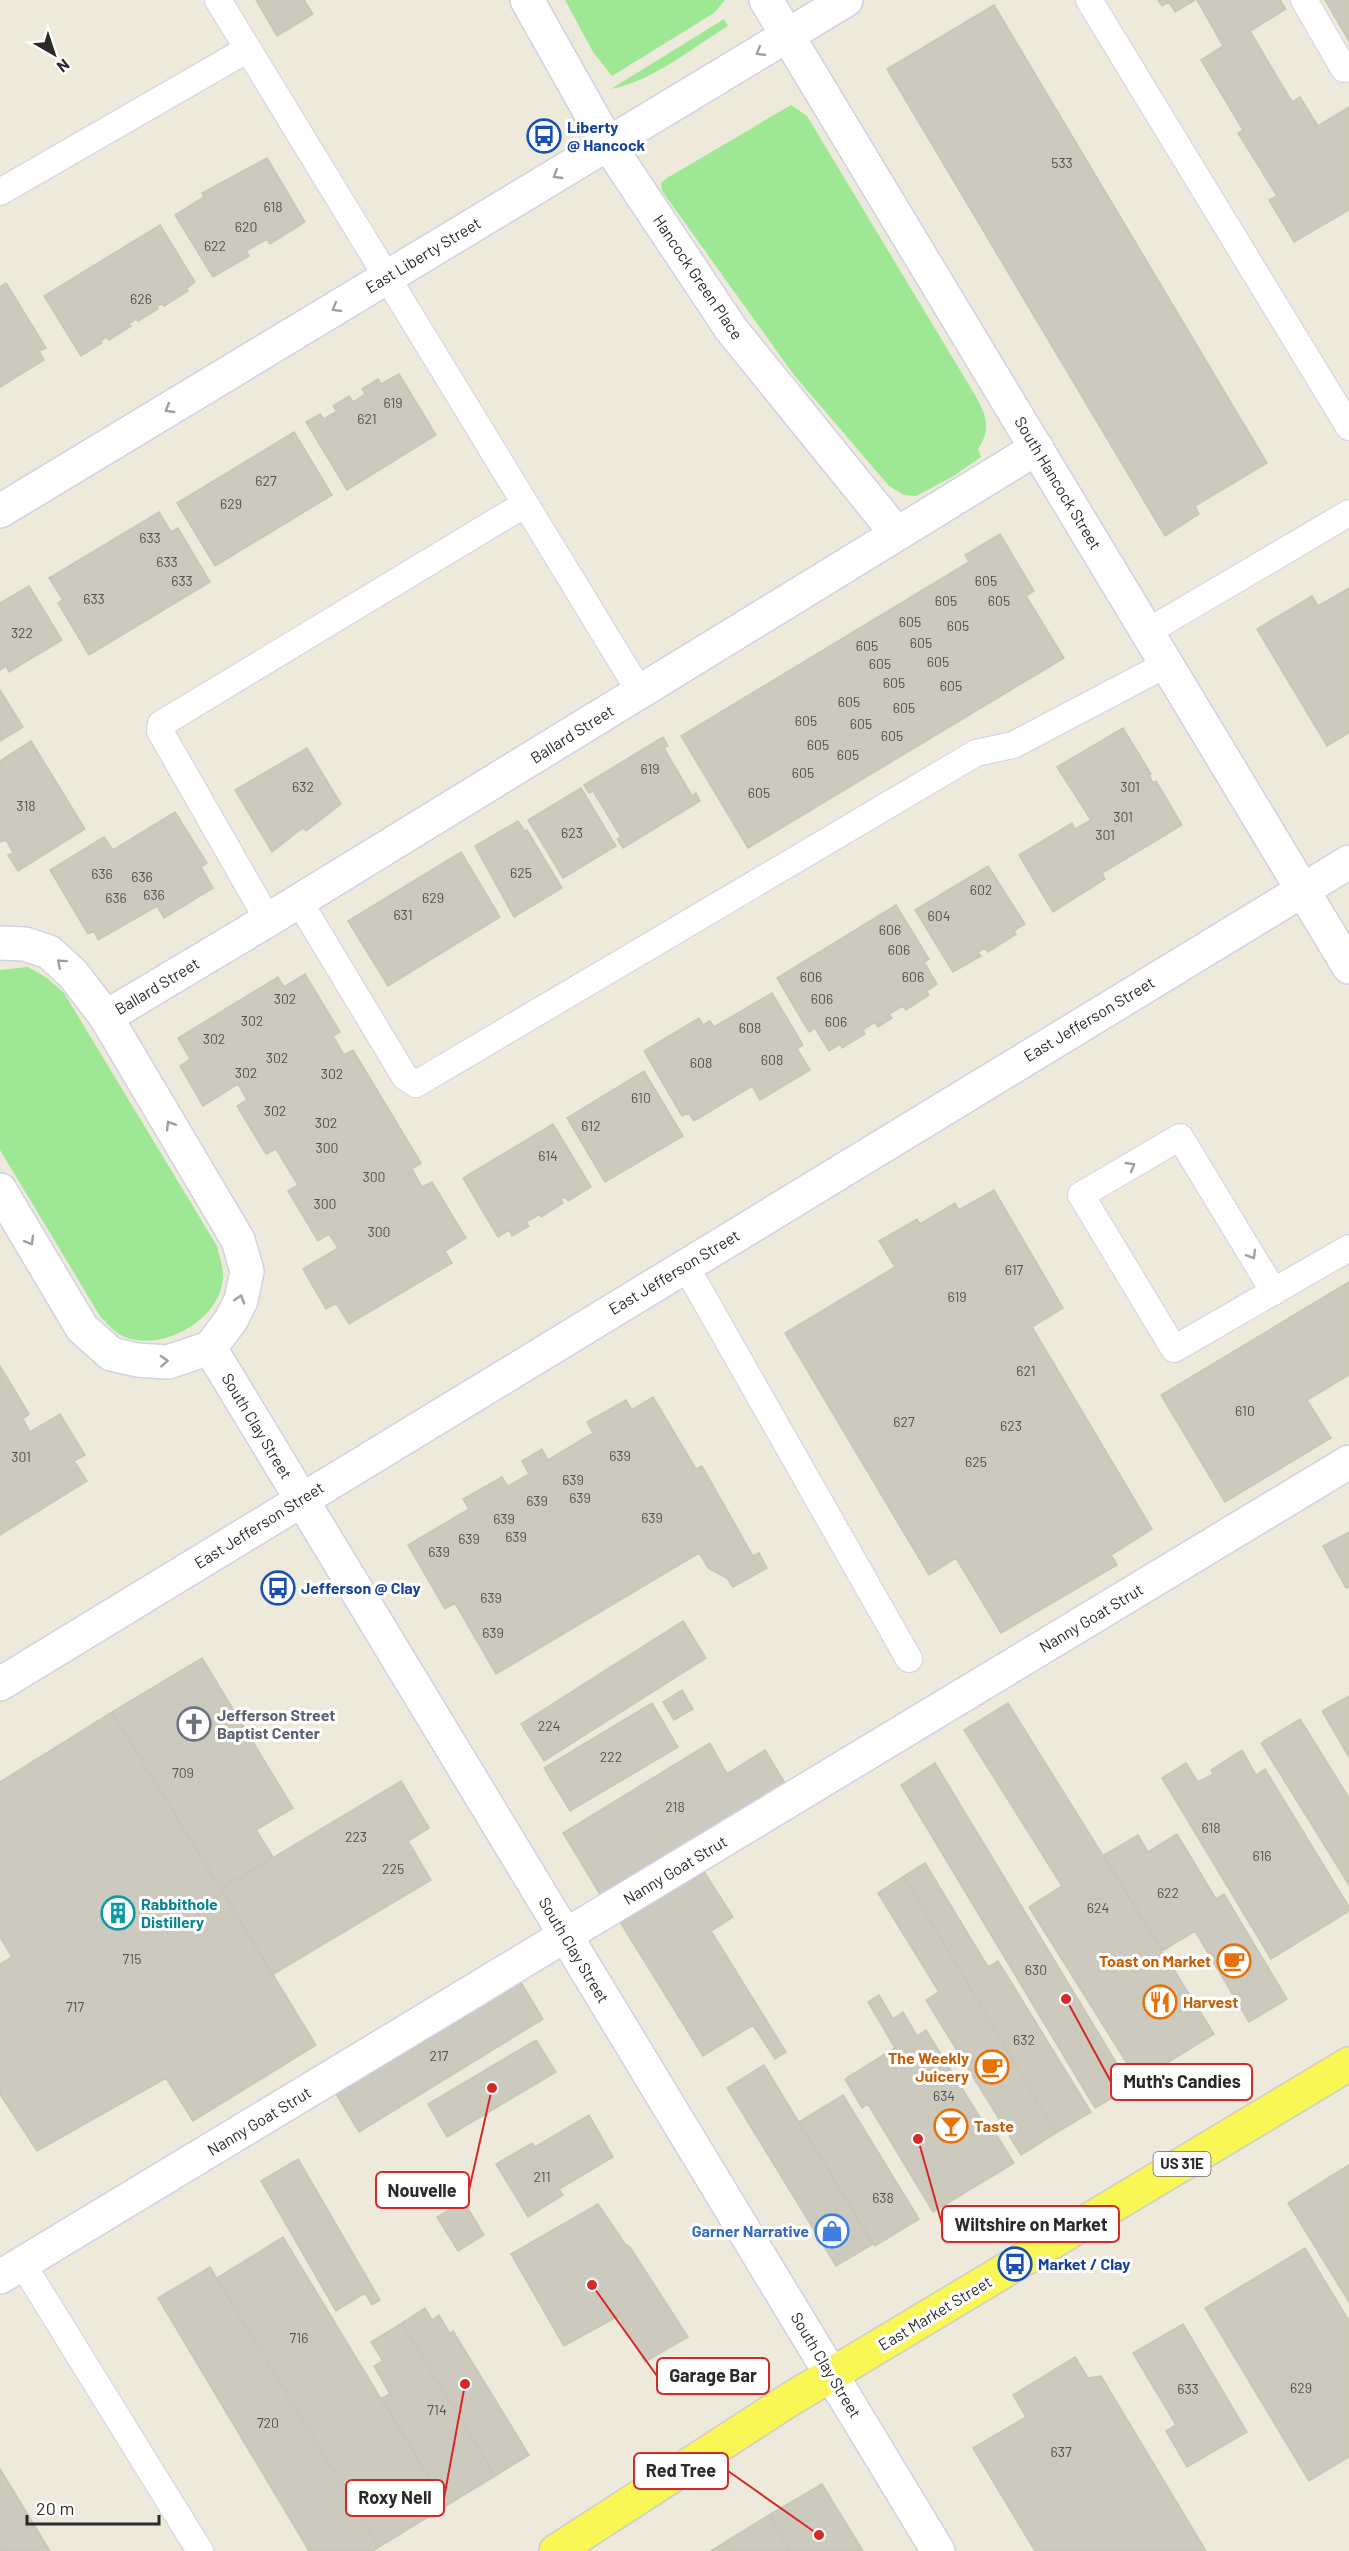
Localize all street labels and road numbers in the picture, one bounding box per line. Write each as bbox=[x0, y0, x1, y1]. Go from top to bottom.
street label: Hancock Green Place bbox=[650, 211, 747, 343]
street label: East Liberty Street bbox=[362, 213, 484, 296]
street label: South Hancock Street bbox=[1011, 413, 1106, 553]
street label: Ballard Street bbox=[526, 700, 617, 767]
street label: Ballard Street bbox=[111, 953, 202, 1018]
street label: East Jefferson Street bbox=[1020, 972, 1158, 1065]
street label: East Jefferson Street bbox=[605, 1225, 743, 1318]
street label: South Clay Street bbox=[218, 1369, 296, 1482]
street label: East Jefferson Street bbox=[190, 1477, 327, 1572]
street label: Nanny Goat Strut bbox=[1035, 1579, 1146, 1656]
street label: Nanny Goat Strut bbox=[619, 1831, 730, 1908]
street label: South Clay Street bbox=[535, 1893, 613, 2006]
street label: Nanny Goat Strut bbox=[203, 2082, 314, 2159]
road number: US 31E bbox=[1154, 2152, 1210, 2176]
street label: East Market Street bbox=[875, 2271, 995, 2354]
street label: South Clay Street bbox=[787, 2308, 865, 2421]

